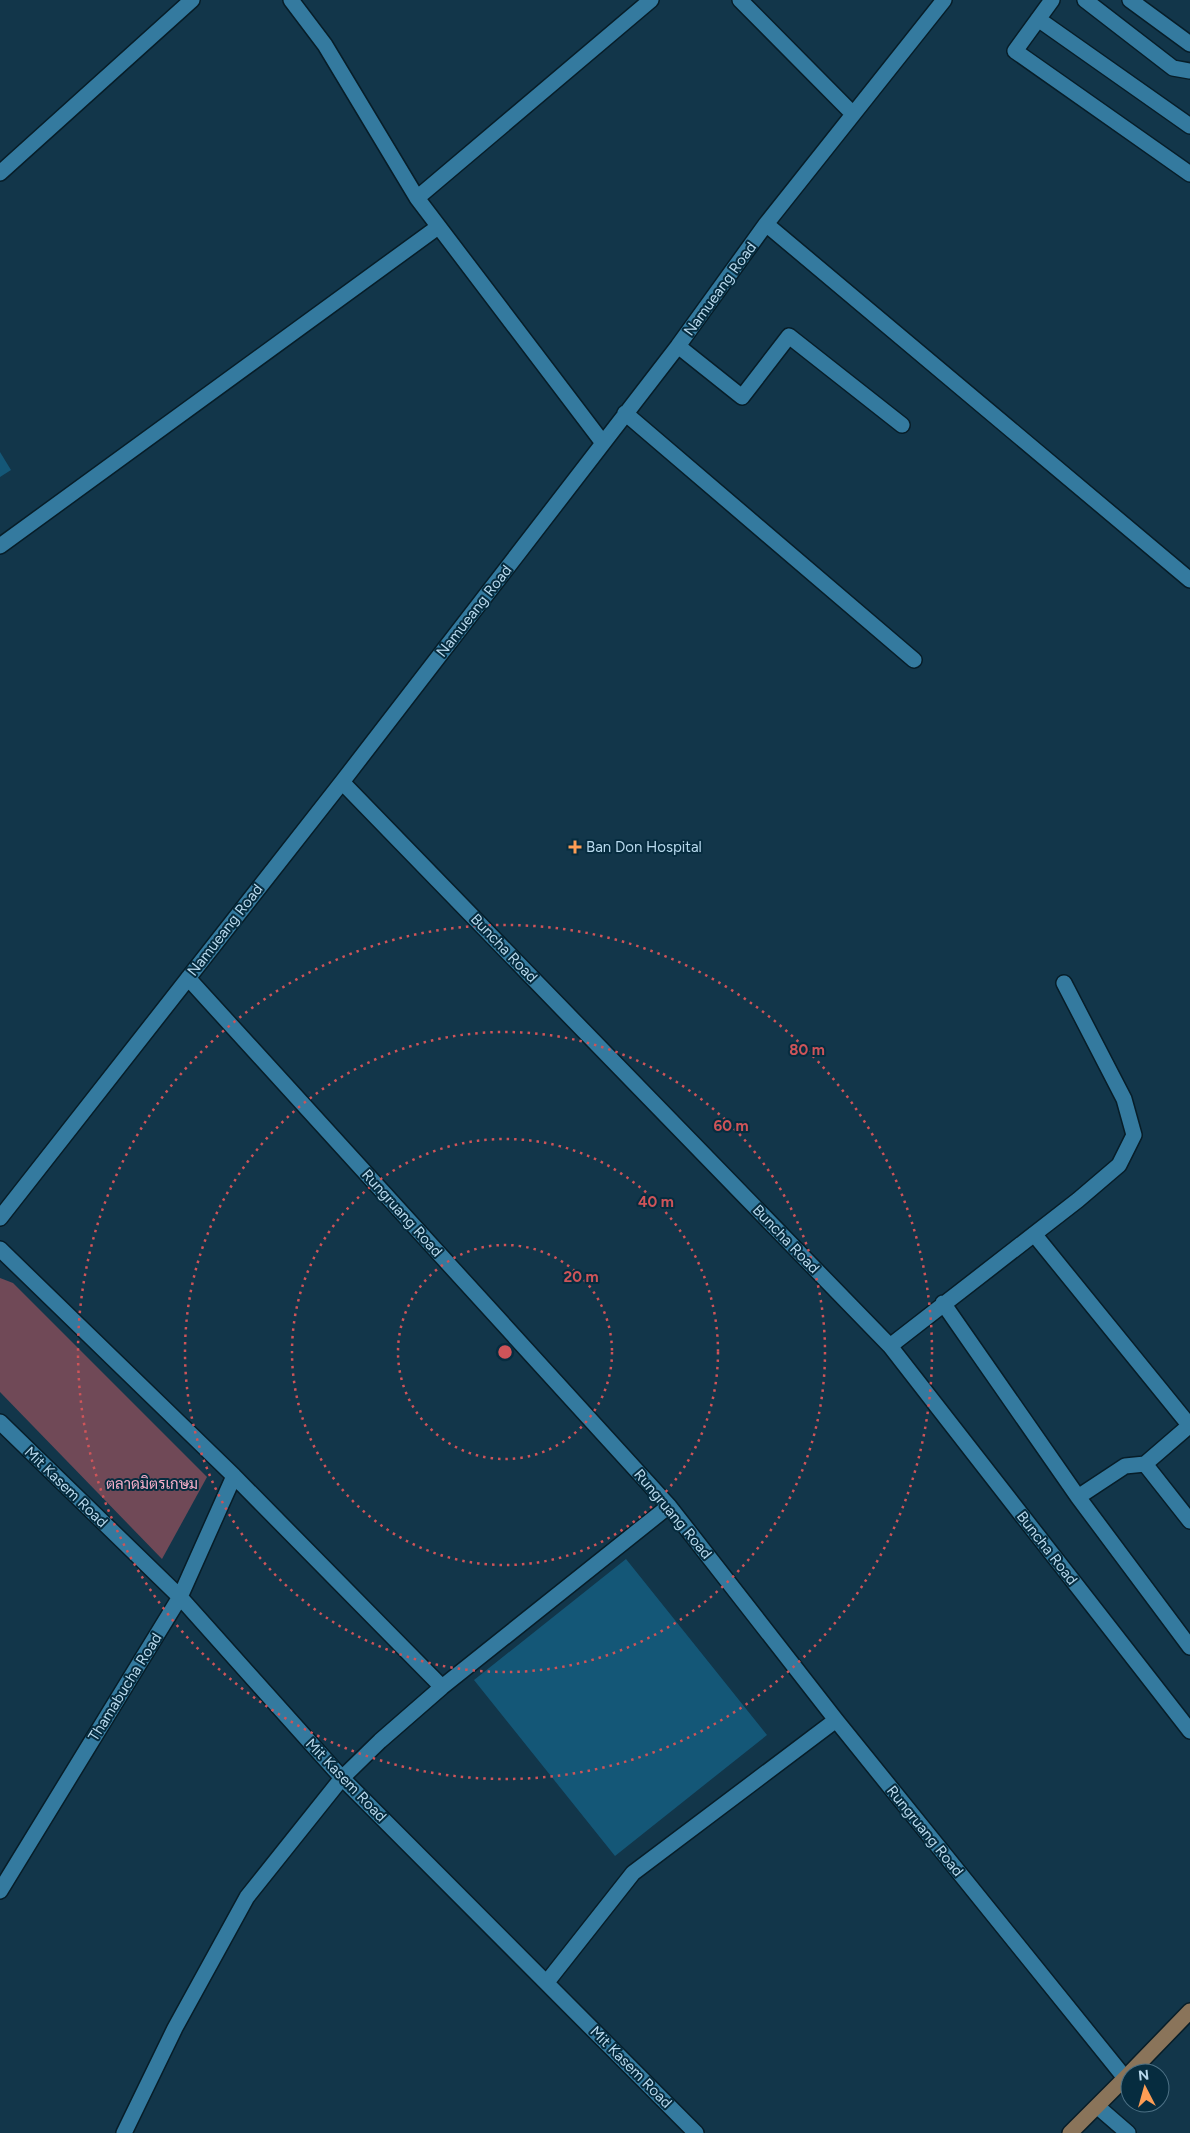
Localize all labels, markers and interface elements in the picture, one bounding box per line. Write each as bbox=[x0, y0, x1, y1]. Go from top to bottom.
street label: Namueang Road bbox=[680, 239, 760, 339]
street label: Namueang Road bbox=[433, 561, 515, 661]
place label: Ban Don Hospital bbox=[586, 838, 702, 856]
marker: Ban Don Hospital bbox=[568, 840, 582, 854]
street label: Namueang Road bbox=[184, 880, 266, 980]
street label: Buncha Road bbox=[467, 910, 541, 986]
text: 80 m bbox=[789, 1041, 825, 1059]
text: 60 m bbox=[713, 1117, 749, 1135]
street label: Rungruang Road bbox=[358, 1166, 446, 1260]
text: 40 m bbox=[638, 1193, 674, 1211]
street label: Buncha Road bbox=[749, 1201, 823, 1277]
text: 20 m bbox=[563, 1268, 599, 1286]
centre of rings bbox=[496, 1343, 514, 1361]
street label: Mit Kasem Road bbox=[21, 1443, 111, 1531]
street label: Rungruang Road bbox=[630, 1466, 716, 1562]
park label: ตลาดมิตรเกษม bbox=[106, 1475, 198, 1493]
street label: Buncha Road bbox=[1013, 1508, 1081, 1588]
street label: Thamabucha Road bbox=[84, 1630, 166, 1744]
street label: Mit Kasem Road bbox=[302, 1735, 390, 1825]
street label: Rungruang Road bbox=[883, 1782, 967, 1880]
street label: Mit Kasem Road bbox=[586, 2022, 676, 2112]
north arrow bbox=[1120, 2063, 1170, 2113]
text: N bbox=[1137, 2067, 1150, 2085]

